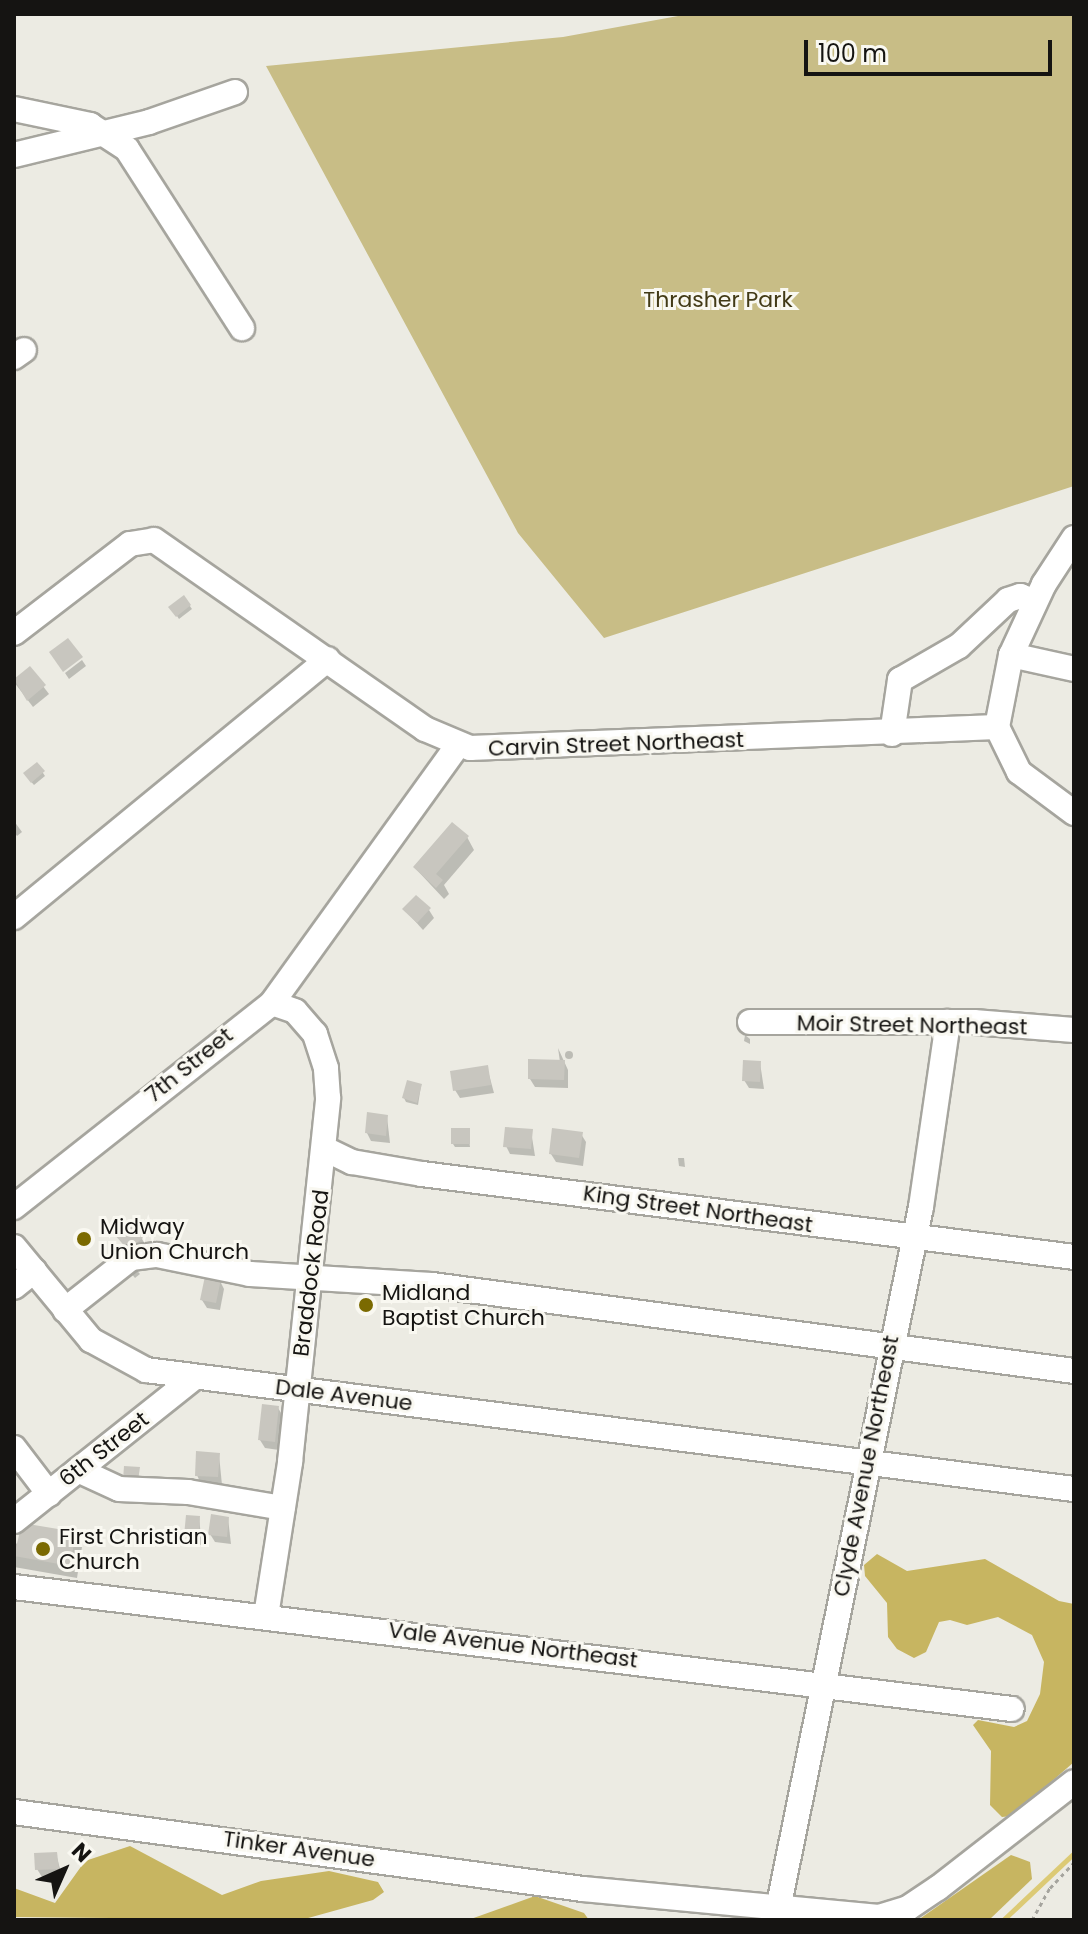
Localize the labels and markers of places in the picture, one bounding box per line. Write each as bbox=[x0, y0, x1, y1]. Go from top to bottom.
place label: Midway Union Church bbox=[100, 1213, 249, 1264]
marker: Midway Union Church bbox=[75, 1230, 93, 1248]
place label: Midland Baptist Church bbox=[382, 1279, 545, 1330]
marker: Midland Baptist Church bbox=[357, 1296, 375, 1314]
place label: First Christian Church bbox=[59, 1523, 208, 1574]
marker: First Christian Church bbox=[34, 1540, 52, 1558]

